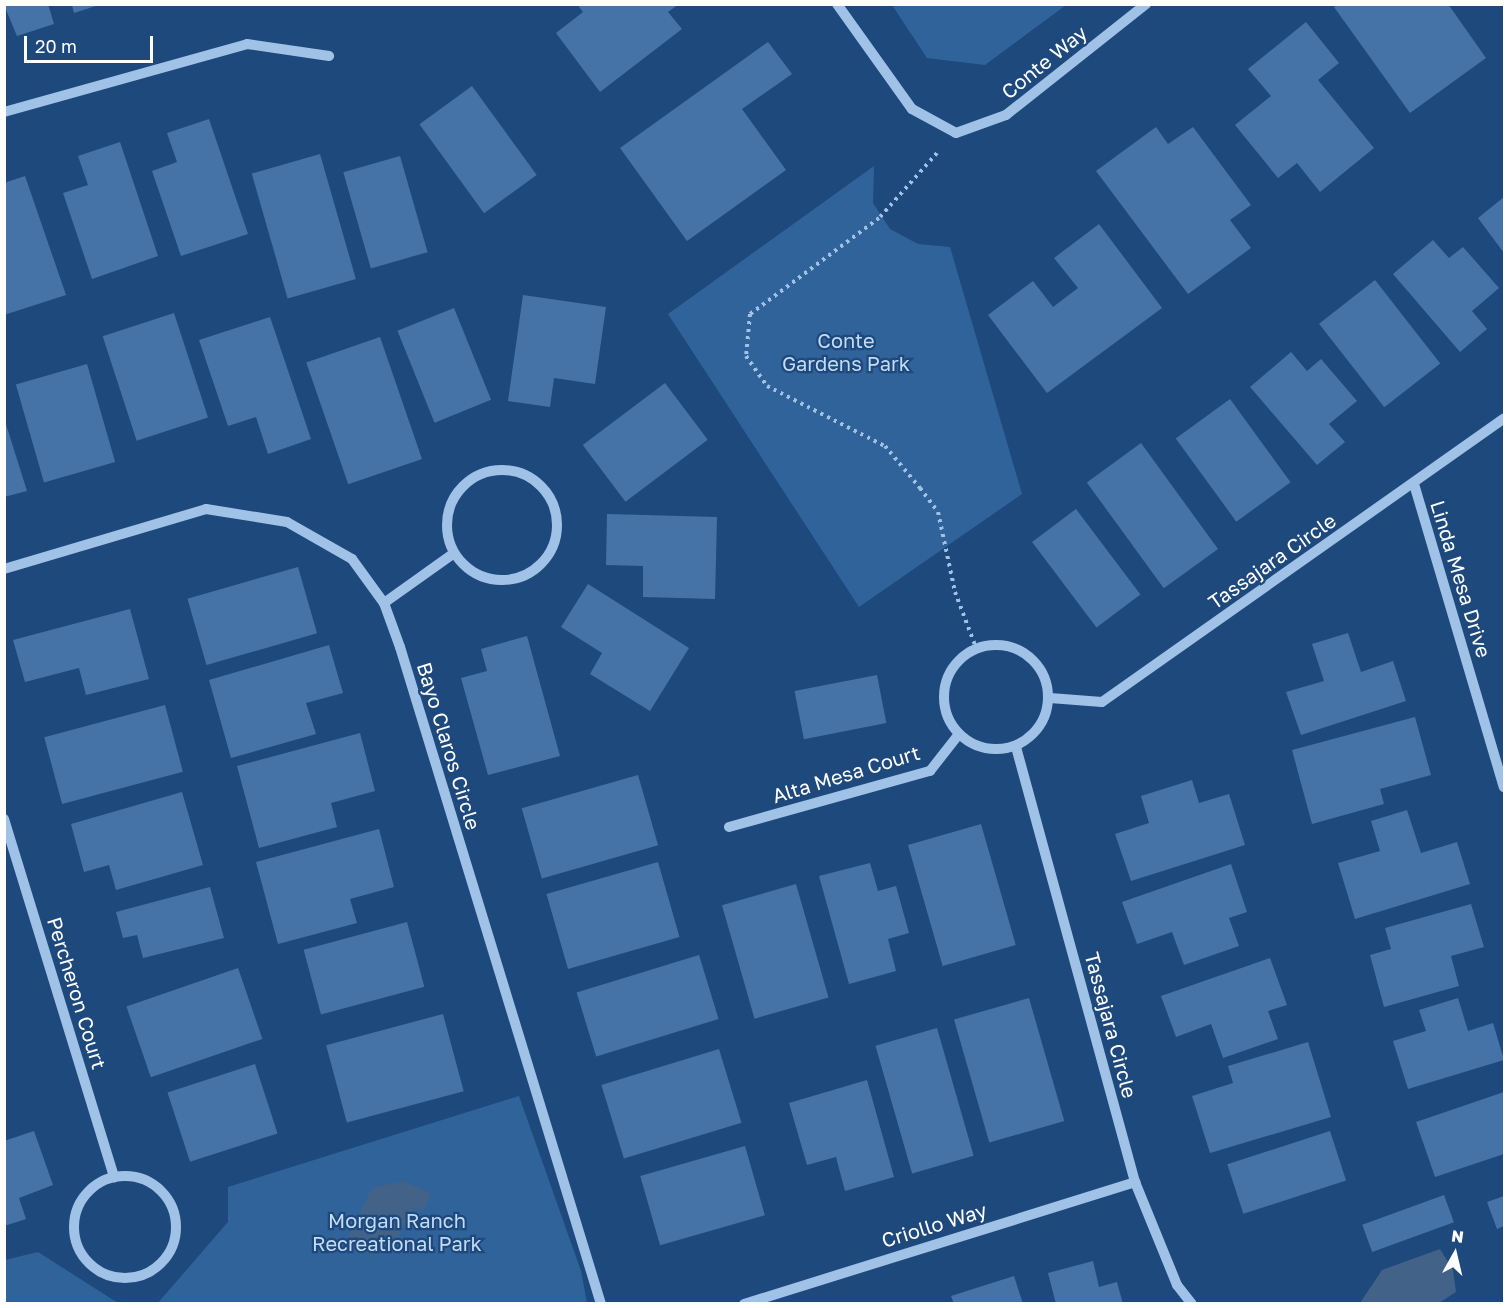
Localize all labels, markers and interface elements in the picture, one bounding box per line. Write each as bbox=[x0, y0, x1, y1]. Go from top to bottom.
street label: Conte Way bbox=[997, 20, 1091, 104]
scale bar bbox=[27, 24, 156, 62]
text: 20 m bbox=[35, 35, 77, 57]
park label: Conte Gardens Park bbox=[782, 328, 910, 375]
street label: Linda Mesa Drive bbox=[1426, 498, 1496, 660]
street label: Tassajara Circle bbox=[1204, 508, 1340, 614]
street label: Bayo Claros Circle bbox=[412, 659, 486, 833]
street label: Alta Mesa Court bbox=[769, 740, 923, 808]
street label: Percheron Court bbox=[42, 914, 112, 1072]
street label: Tassajara Circle bbox=[1080, 949, 1142, 1101]
street label: Criollo Way bbox=[878, 1198, 990, 1252]
park label: Morgan Ranch Recreational Park bbox=[312, 1208, 482, 1255]
north arrow bbox=[1425, 1224, 1485, 1284]
text: N bbox=[1450, 1225, 1465, 1247]

